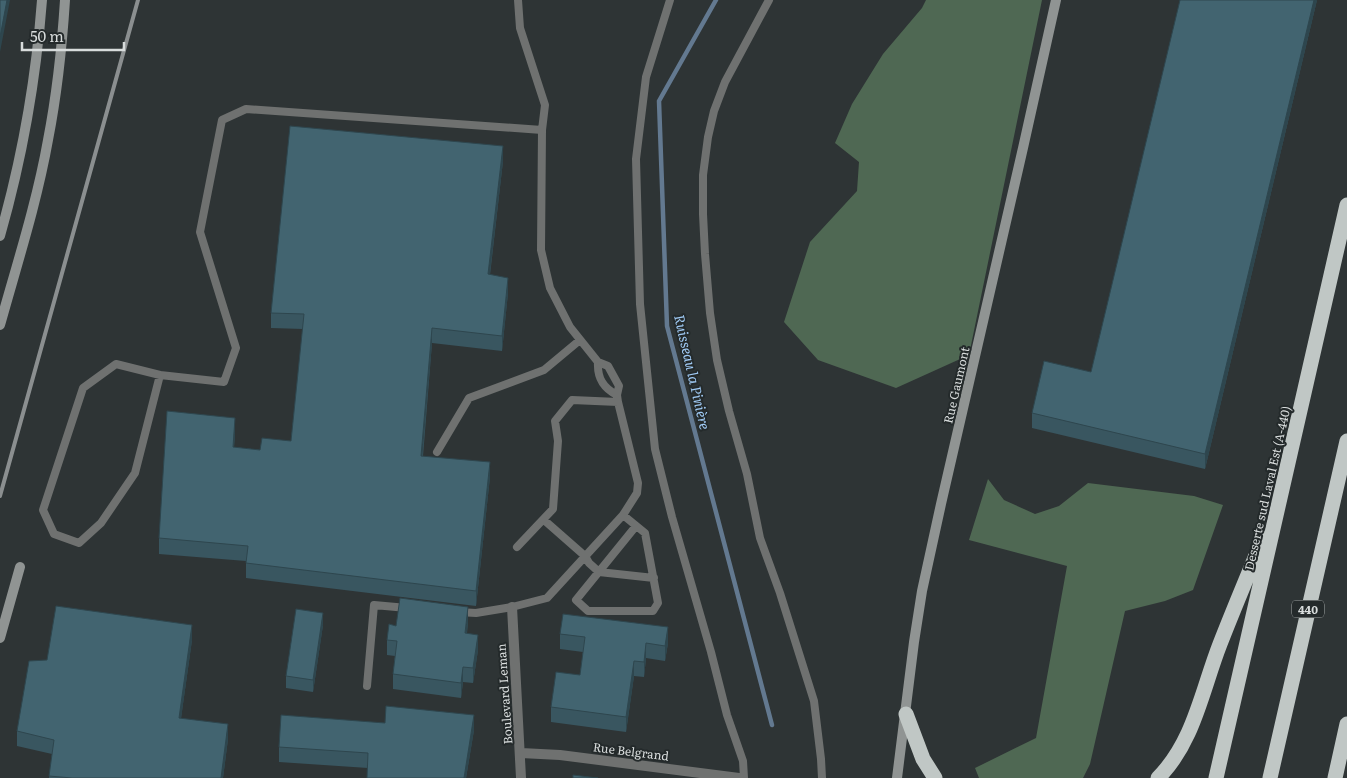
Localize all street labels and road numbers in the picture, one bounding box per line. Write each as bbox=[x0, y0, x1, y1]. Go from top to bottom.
street label: Rue Gaumont bbox=[938, 345, 974, 425]
street label: Desserte sud Laval Est (A-440) bbox=[1239, 404, 1295, 572]
road number: 440 bbox=[1292, 600, 1324, 618]
street label: Boulevard Leman bbox=[492, 643, 516, 745]
street label: Rue Belgrand bbox=[592, 737, 671, 765]

